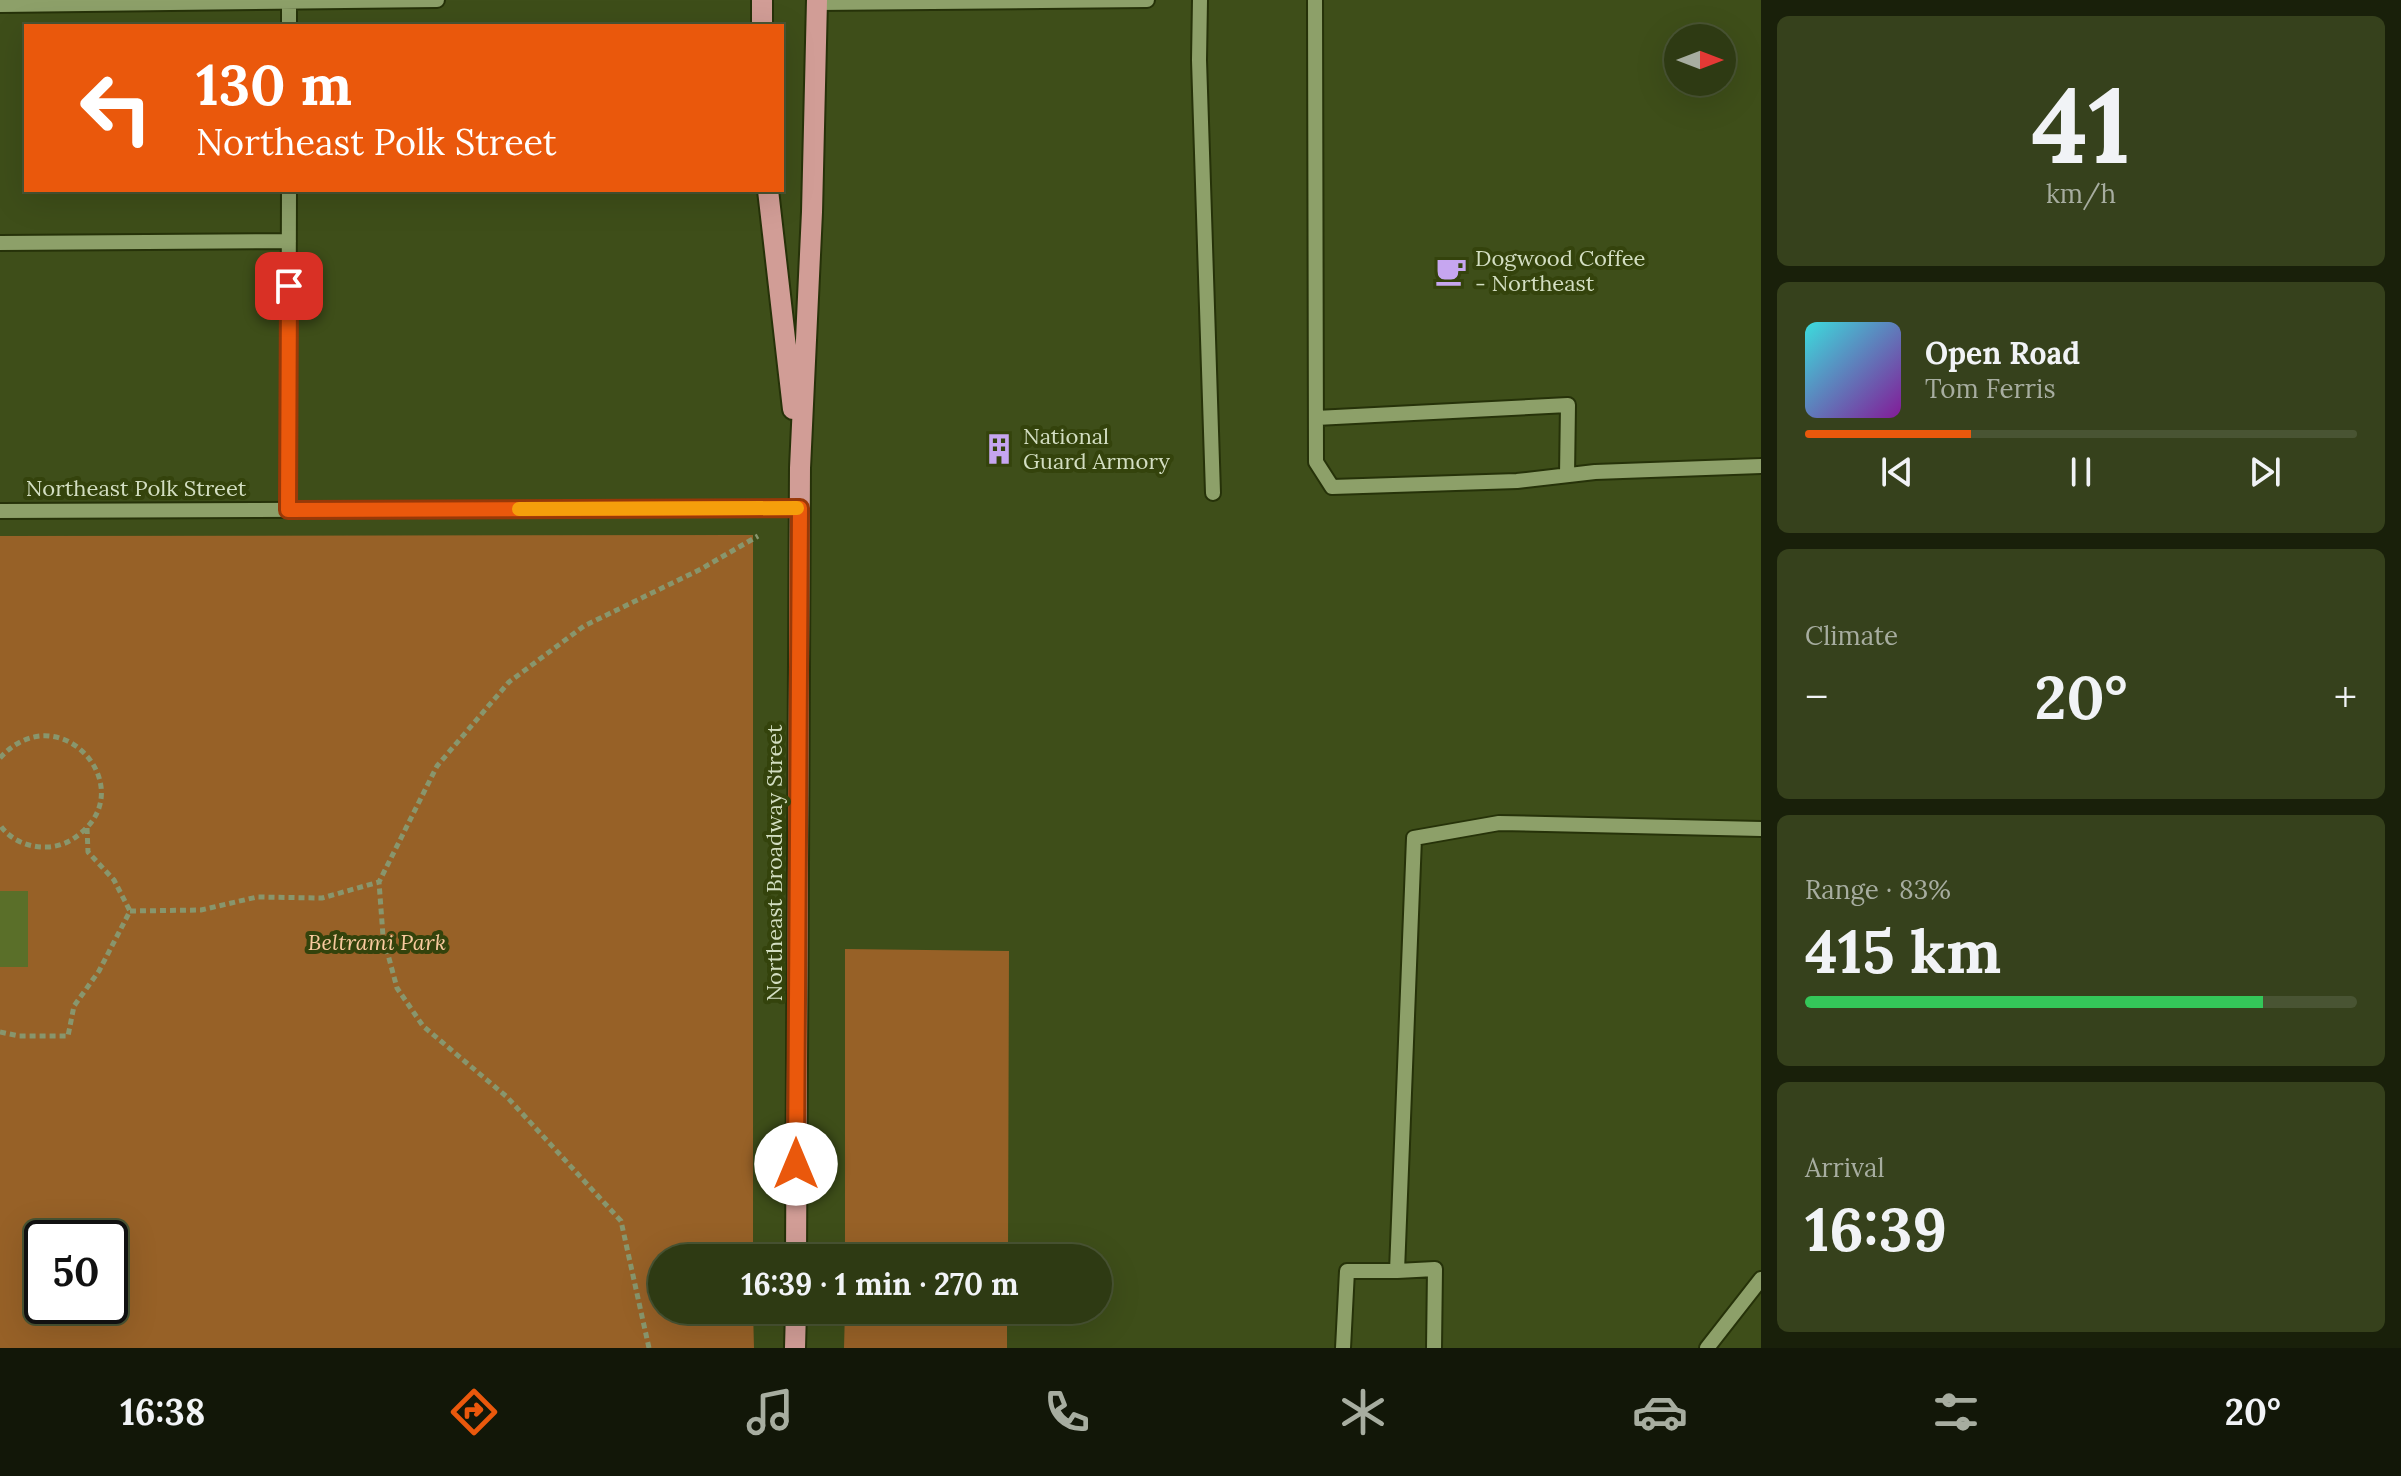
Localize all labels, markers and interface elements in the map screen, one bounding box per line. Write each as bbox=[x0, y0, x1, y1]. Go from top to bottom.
north arrow bbox=[1664, 24, 1736, 96]
map controls bbox=[1664, 24, 1736, 96]
text: 130 m bbox=[196, 49, 352, 120]
icon: left bbox=[64, 56, 168, 160]
text: 41 bbox=[2031, 58, 2131, 191]
text: Northeast Polk Street bbox=[196, 119, 557, 165]
text: km/h bbox=[2046, 177, 2116, 210]
place label: Dogwood Coffee - Northeast bbox=[1475, 244, 1646, 297]
pin bbox=[255, 252, 323, 320]
cafe icon: Dogwood Coffee - Northeast bbox=[1434, 254, 1468, 288]
icon: arrive bbox=[267, 264, 311, 308]
text: Open Road bbox=[1925, 334, 2080, 372]
text: Tom Ferris bbox=[1925, 372, 2055, 405]
place label: National Guard Armory bbox=[1023, 422, 1170, 475]
building icon: National Guard Armory bbox=[982, 432, 1016, 466]
icon: previous bbox=[1875, 450, 1919, 494]
icon: pause bbox=[2059, 450, 2103, 494]
icon: next bbox=[2243, 450, 2287, 494]
street label: Northeast Polk Street bbox=[26, 474, 247, 502]
text: Climate bbox=[1805, 619, 1898, 652]
text: 20° bbox=[2034, 659, 2128, 735]
text: − bbox=[1805, 669, 1828, 725]
text: + bbox=[2334, 669, 2357, 725]
street label: Northeast Broadway Street bbox=[760, 724, 788, 1001]
text: Range · 83% bbox=[1805, 873, 1951, 906]
text: 415 km bbox=[1805, 913, 2001, 989]
park label: Beltrami Park bbox=[308, 928, 446, 956]
position arrow bbox=[754, 1122, 838, 1206]
text: Arrival bbox=[1805, 1151, 1884, 1184]
text: 16:39 bbox=[1805, 1191, 1947, 1267]
speed limit sign: 50 bbox=[24, 1220, 128, 1324]
text: 16:39 · 1 min · 270 m bbox=[741, 1265, 1019, 1303]
icon: directions bbox=[446, 1384, 502, 1440]
icon: music bbox=[742, 1384, 798, 1440]
icon: phone bbox=[1039, 1384, 1095, 1440]
icon: climate bbox=[1335, 1384, 1391, 1440]
icon: car bbox=[1632, 1384, 1688, 1440]
icon: filters bbox=[1928, 1384, 1984, 1440]
text: 16:38 bbox=[120, 1389, 205, 1435]
text: 20° bbox=[2225, 1389, 2281, 1435]

